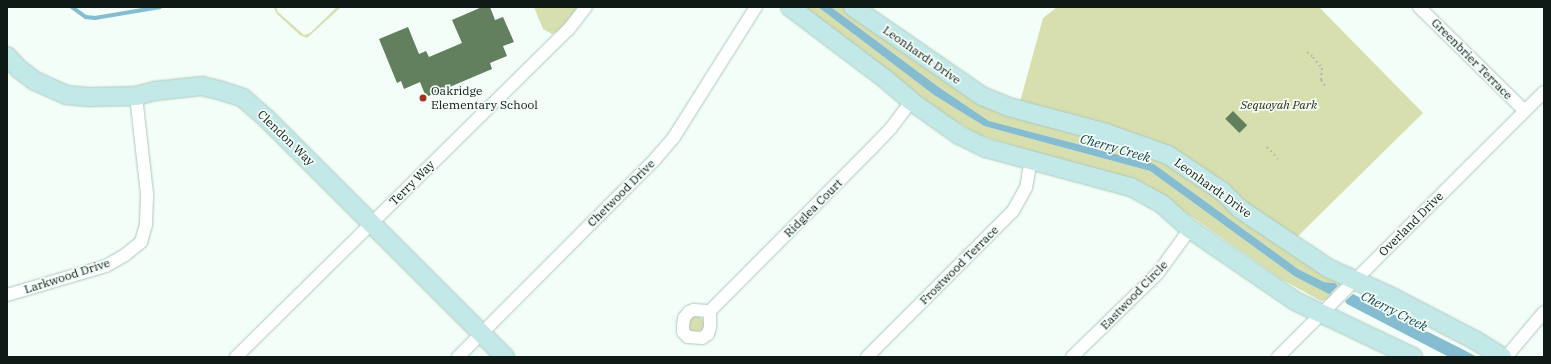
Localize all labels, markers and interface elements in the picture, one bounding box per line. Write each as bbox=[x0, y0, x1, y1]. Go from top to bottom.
street label: Greenbrier Terrace bbox=[1428, 15, 1516, 103]
street label: Leonhardt Drive bbox=[880, 23, 964, 87]
place label: Oakridge Elementary School bbox=[431, 84, 538, 112]
marker: Oakridge Elementary School bbox=[418, 93, 428, 103]
park label: Sequoyah Park bbox=[1241, 98, 1317, 112]
street label: Clendon Way bbox=[254, 107, 318, 169]
water label: Cherry Creek bbox=[1078, 132, 1152, 166]
street label: Leonhardt Drive bbox=[1172, 155, 1254, 221]
street label: Chetwood Drive bbox=[584, 156, 658, 230]
street label: Terry Way bbox=[387, 158, 437, 208]
street label: Ridglea Court bbox=[781, 176, 845, 240]
street label: Overland Drive bbox=[1376, 189, 1446, 259]
street label: Frostwood Terrace bbox=[917, 223, 1001, 307]
street label: Larkwood Drive bbox=[22, 255, 112, 297]
street label: Eastwood Circle bbox=[1097, 257, 1171, 333]
water label: Cherry Creek bbox=[1358, 289, 1430, 335]

